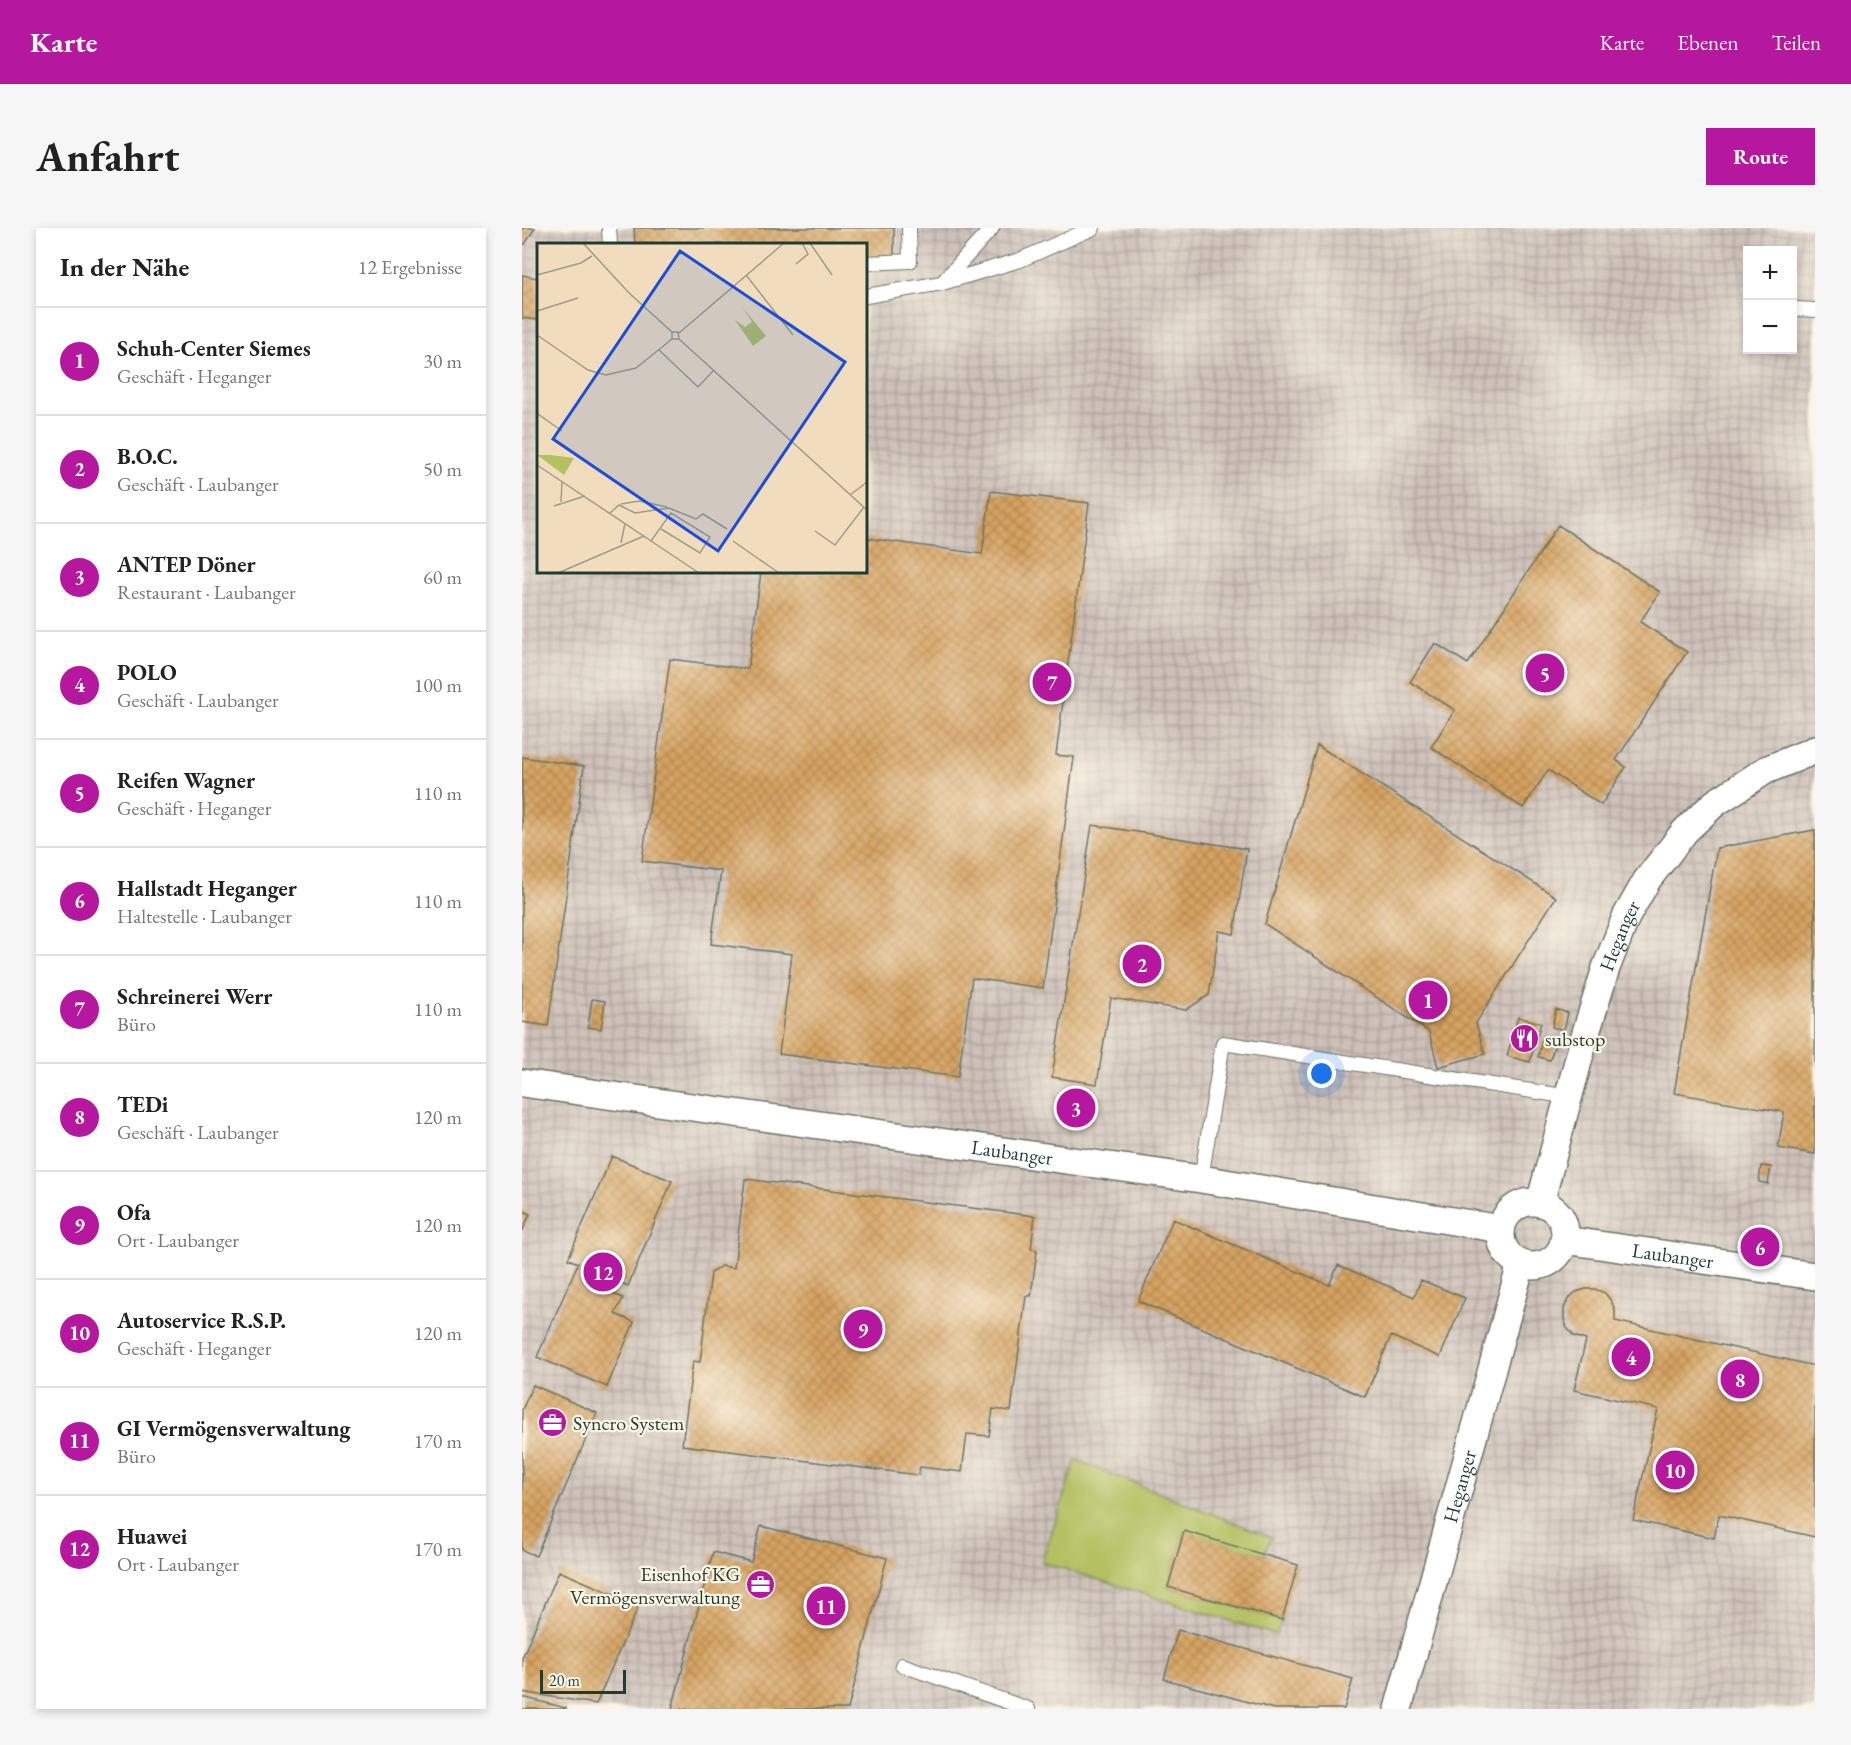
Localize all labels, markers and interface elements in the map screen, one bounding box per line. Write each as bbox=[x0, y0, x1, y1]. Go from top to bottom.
text: Karte bbox=[30, 24, 97, 60]
text: Karte bbox=[1600, 29, 1644, 56]
text: Ebenen bbox=[1677, 29, 1738, 56]
text: Teilen bbox=[1771, 29, 1821, 56]
button: Route bbox=[1706, 128, 1815, 185]
text: Anfahrt bbox=[36, 129, 179, 184]
inset map bbox=[537, 243, 867, 573]
map controls bbox=[1743, 246, 1797, 354]
button: + bbox=[1743, 246, 1797, 300]
text: In der Nähe bbox=[60, 250, 189, 284]
text: 12 Ergebnisse bbox=[358, 254, 462, 280]
button: − bbox=[1743, 300, 1797, 354]
text: Schuh-Center Siemes bbox=[117, 334, 311, 363]
text: 1 bbox=[74, 348, 85, 374]
text: 30 m bbox=[423, 348, 462, 374]
text: Geschäft · Heganger bbox=[117, 363, 271, 389]
text: B.O.C. bbox=[117, 442, 178, 471]
text: 2 bbox=[74, 456, 85, 482]
text: 50 m bbox=[423, 456, 462, 482]
text: Geschäft · Laubanger bbox=[117, 471, 279, 497]
text: ANTEP Döner bbox=[117, 550, 256, 579]
text: 3 bbox=[74, 564, 85, 590]
text: 60 m bbox=[423, 564, 462, 590]
text: Restaurant · Laubanger bbox=[117, 579, 296, 605]
pin: 5 bbox=[1526, 650, 1564, 696]
text: POLO bbox=[117, 658, 177, 687]
pin: 7 bbox=[1032, 660, 1072, 704]
text: 4 bbox=[74, 672, 85, 698]
text: 100 m bbox=[414, 672, 462, 698]
text: Geschäft · Laubanger bbox=[117, 687, 279, 713]
text: Reifen Wagner bbox=[117, 766, 255, 795]
text: 5 bbox=[74, 780, 85, 806]
text: 110 m bbox=[414, 780, 462, 806]
text: Geschäft · Heganger bbox=[117, 795, 271, 821]
text: Hallstadt Heganger bbox=[117, 874, 297, 903]
text: 6 bbox=[74, 888, 85, 914]
text: 110 m bbox=[414, 888, 462, 914]
street label: Heganger bbox=[1593, 895, 1646, 975]
text: Haltestelle · Laubanger bbox=[117, 903, 292, 929]
pin: 2 bbox=[1122, 942, 1162, 986]
pin: 1 bbox=[1408, 978, 1448, 1022]
text: Schreinerei Werr bbox=[117, 982, 272, 1011]
text: 7 bbox=[74, 996, 85, 1022]
text: 110 m bbox=[414, 996, 462, 1022]
text: Büro bbox=[117, 1011, 156, 1037]
restaurant icon: substop bbox=[1508, 1023, 1540, 1055]
place label: substop bbox=[1545, 1026, 1605, 1052]
your location bbox=[1307, 1059, 1336, 1088]
pin: 3 bbox=[1056, 1086, 1096, 1130]
text: TEDi bbox=[117, 1090, 168, 1119]
text: 8 bbox=[74, 1104, 85, 1130]
text: 120 m bbox=[414, 1104, 462, 1130]
text: Geschäft · Laubanger bbox=[117, 1119, 279, 1145]
street label: Laubanger bbox=[970, 1134, 1055, 1171]
text: Ofa bbox=[117, 1198, 151, 1227]
text: 9 bbox=[74, 1212, 85, 1238]
text: 120 m bbox=[414, 1212, 462, 1238]
pin: 6 bbox=[1740, 1224, 1780, 1270]
text: Ort · Laubanger bbox=[117, 1227, 239, 1253]
street label: Laubanger bbox=[1631, 1237, 1716, 1274]
pin: 12 bbox=[584, 1250, 622, 1294]
text: Autoservice R.S.P. bbox=[117, 1306, 286, 1335]
pin: 9 bbox=[844, 1306, 882, 1352]
text: 10 bbox=[69, 1320, 90, 1346]
text: 120 m bbox=[414, 1320, 462, 1346]
pin: 4 bbox=[1612, 1334, 1650, 1380]
text: Geschäft · Heganger bbox=[117, 1335, 271, 1361]
pin: 8 bbox=[1720, 1356, 1760, 1402]
office icon: Syncro System bbox=[536, 1407, 568, 1439]
place label: Syncro System bbox=[573, 1410, 685, 1436]
text: GI Vermögensverwaltung bbox=[117, 1414, 350, 1443]
text: 11 bbox=[69, 1428, 90, 1454]
text: 170 m bbox=[414, 1428, 462, 1454]
text: Büro bbox=[117, 1443, 156, 1469]
street label: Heganger bbox=[1437, 1447, 1482, 1526]
pin: 10 bbox=[1656, 1448, 1694, 1492]
text: Huawei bbox=[117, 1522, 187, 1551]
text: 12 bbox=[69, 1536, 90, 1562]
text: 170 m bbox=[414, 1536, 462, 1562]
text: Ort · Laubanger bbox=[117, 1551, 239, 1577]
place label: Eisenhof KG Vermögensverwaltung bbox=[570, 1561, 740, 1610]
office icon: Eisenhof KG Vermögensverwaltung bbox=[745, 1569, 777, 1601]
pin: 11 bbox=[806, 1584, 846, 1628]
scale bar bbox=[540, 1667, 626, 1694]
text: 20 m bbox=[549, 1670, 580, 1691]

